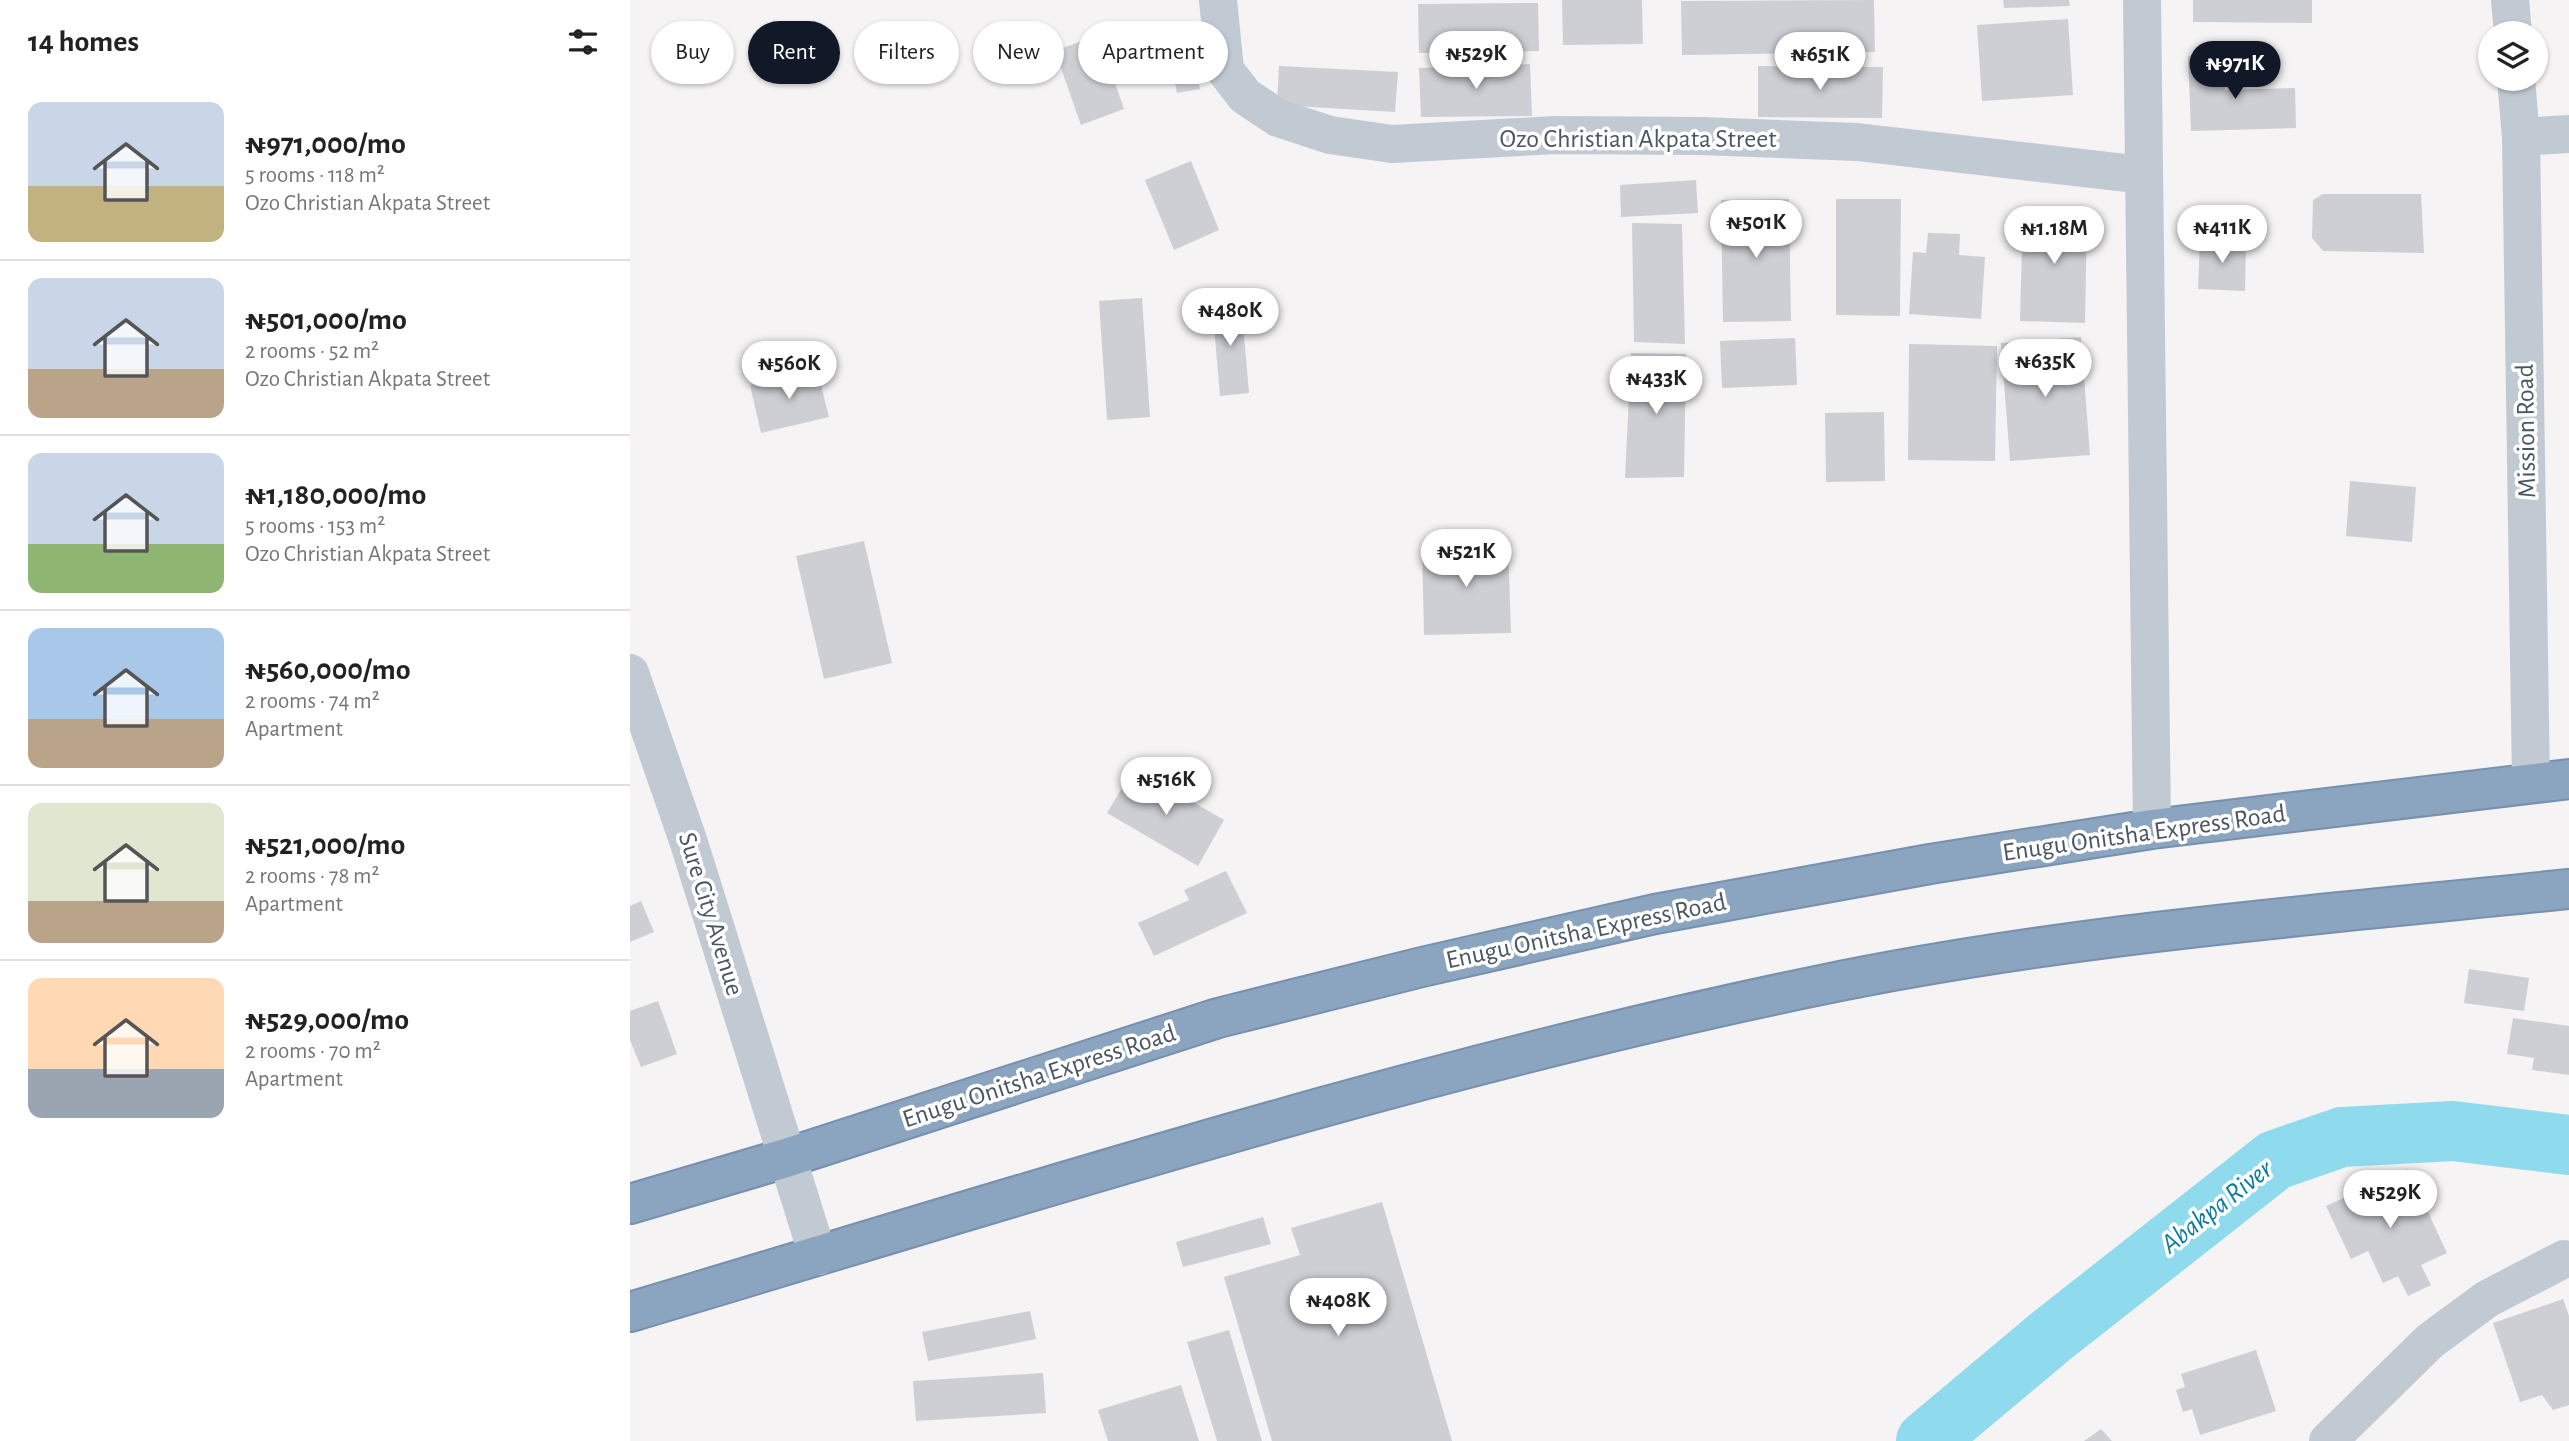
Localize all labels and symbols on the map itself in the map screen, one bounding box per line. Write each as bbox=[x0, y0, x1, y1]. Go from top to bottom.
pin: ₦529K bbox=[1427, 32, 1525, 91]
pin: ₦651K bbox=[1771, 32, 1869, 92]
pin: ₦971K bbox=[2186, 42, 2284, 101]
street label: Ozo Christian Akpata Street bbox=[1500, 126, 1776, 152]
pin: ₦501K bbox=[1707, 201, 1805, 260]
pin: ₦411K bbox=[2173, 205, 2271, 265]
pin: ₦1.18M bbox=[1997, 206, 2111, 266]
pin: ₦480K bbox=[1181, 288, 1279, 348]
pin: ₦635K bbox=[1996, 340, 2094, 399]
pin: ₦560K bbox=[740, 342, 838, 401]
pin: ₦433K bbox=[1607, 356, 1705, 416]
street label: Mission Road bbox=[2512, 364, 2540, 498]
pin: ₦521K bbox=[1417, 530, 1515, 589]
pin: ₦516K bbox=[1117, 758, 1215, 817]
street label: Enugu Onitsha Express Road bbox=[2001, 800, 2287, 866]
street label: Sure City Avenue bbox=[674, 829, 748, 999]
street label: Enugu Onitsha Express Road bbox=[1444, 889, 1728, 973]
street label: Enugu Onitsha Express Road bbox=[899, 1020, 1179, 1132]
water label: Abakpa River bbox=[2155, 1155, 2279, 1259]
pin: ₦529K bbox=[2341, 1170, 2439, 1230]
pin: ₦408K bbox=[1289, 1278, 1387, 1338]

